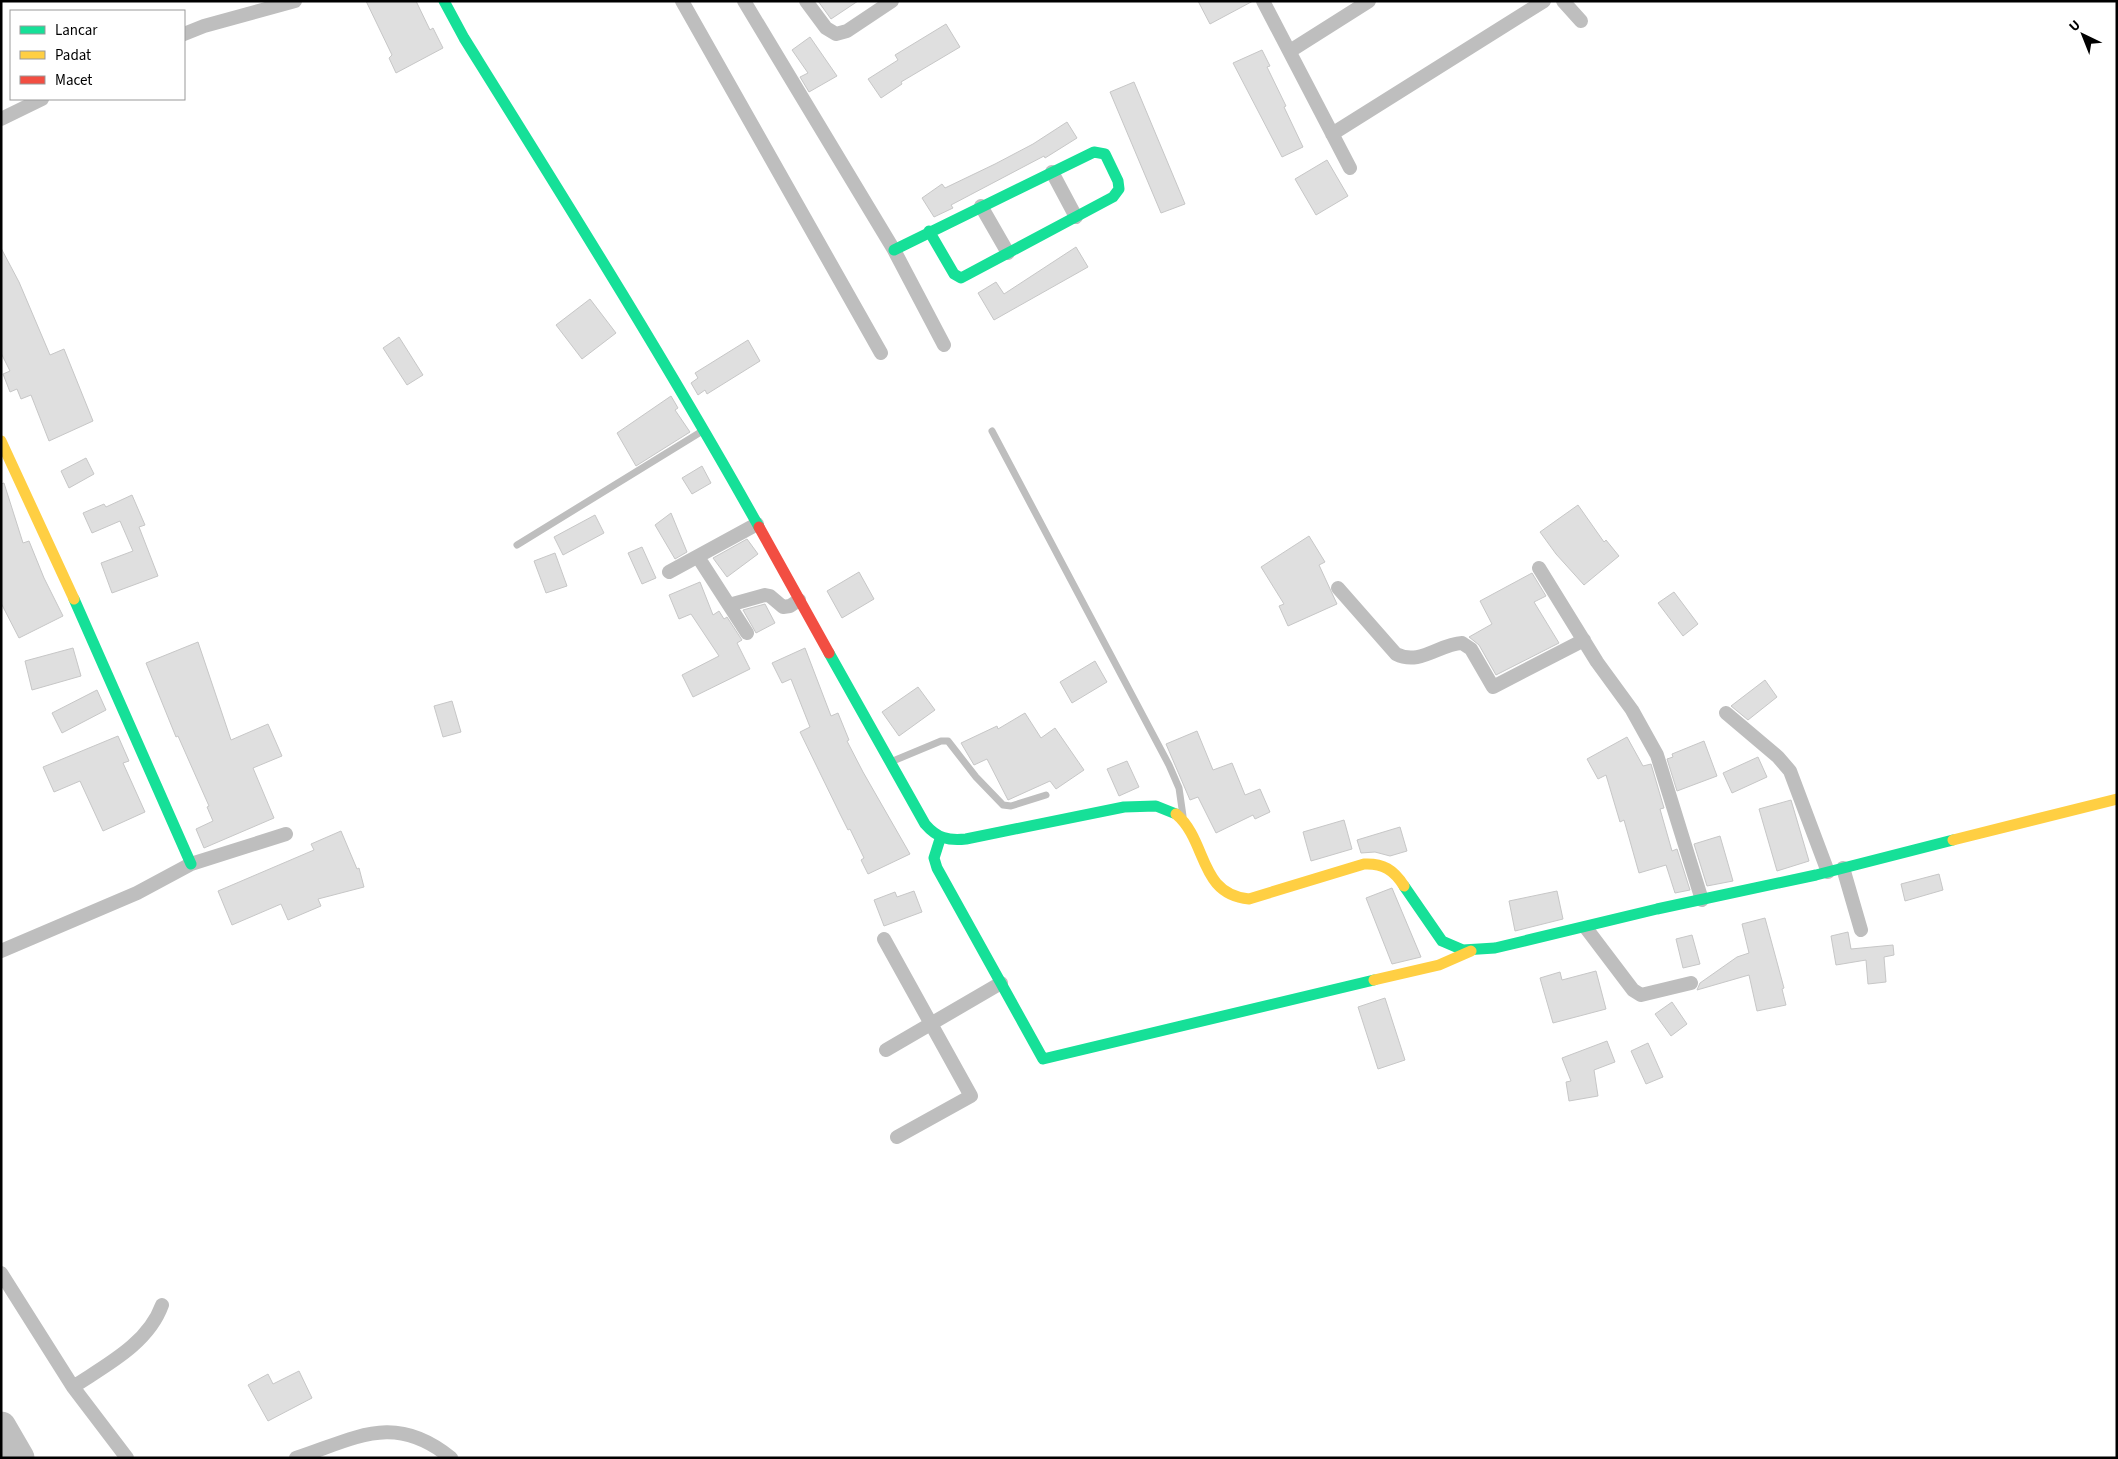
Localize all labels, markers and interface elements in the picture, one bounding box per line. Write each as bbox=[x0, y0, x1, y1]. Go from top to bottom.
legend bbox=[10, 10, 185, 100]
north arrow bbox=[2058, 10, 2108, 60]
text: U bbox=[2065, 16, 2085, 37]
text: Lancar bbox=[55, 20, 98, 41]
text: Padat bbox=[55, 45, 91, 66]
text: Macet bbox=[55, 70, 92, 91]

